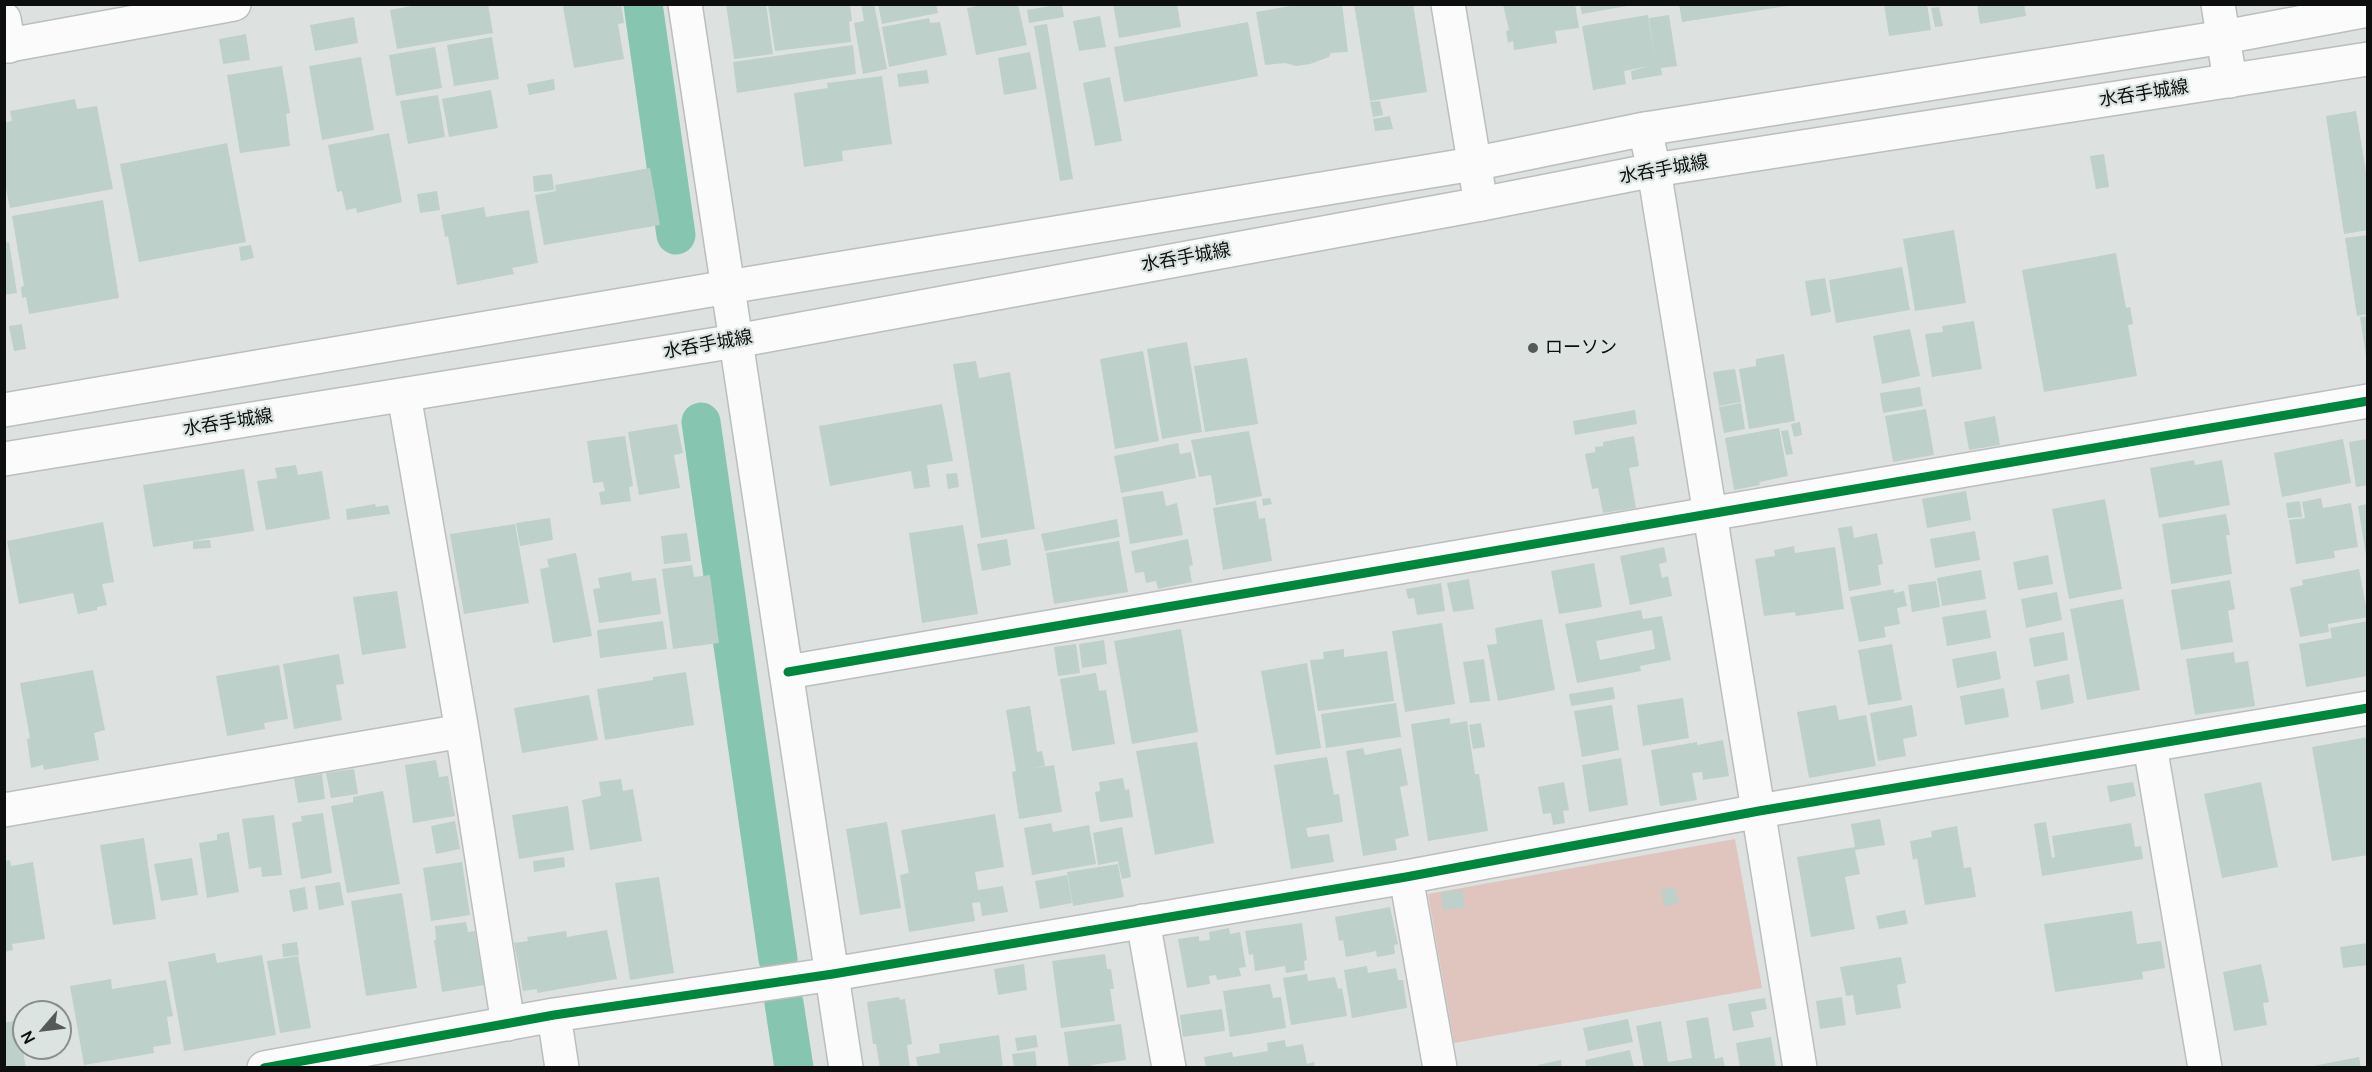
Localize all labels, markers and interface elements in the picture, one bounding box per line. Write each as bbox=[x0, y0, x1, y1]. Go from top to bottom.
street label: 水呑手城線 bbox=[2098, 76, 2190, 112]
street label: 水呑手城線 bbox=[1618, 152, 1710, 188]
street label: 水呑手城線 bbox=[1140, 240, 1232, 276]
street label: 水呑手城線 bbox=[662, 327, 754, 363]
place label: ローソン bbox=[1545, 337, 1617, 359]
marker: ローソン bbox=[1526, 341, 1540, 355]
street label: 水呑手城線 bbox=[182, 405, 274, 441]
north arrow bbox=[12, 1000, 72, 1060]
text: N bbox=[15, 1027, 40, 1048]

